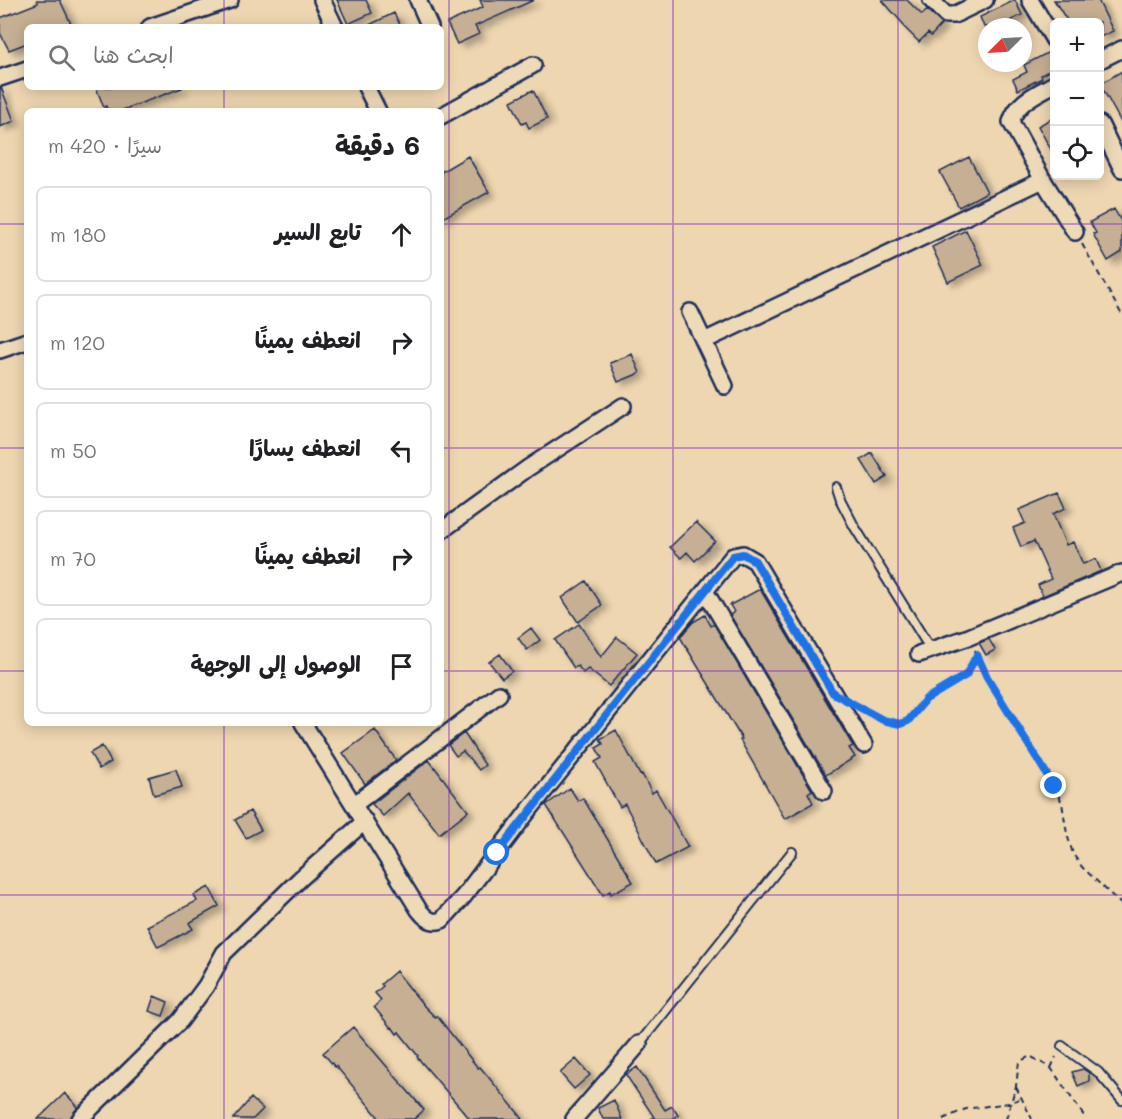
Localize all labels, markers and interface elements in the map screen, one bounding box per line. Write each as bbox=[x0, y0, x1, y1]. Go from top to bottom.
north arrow bbox=[978, 18, 1032, 72]
map controls bbox=[1050, 18, 1104, 180]
button: + bbox=[1050, 18, 1104, 72]
search box bbox=[24, 24, 444, 90]
text: ابحث هنا bbox=[93, 40, 174, 69]
icon: search bbox=[45, 41, 78, 74]
button: − bbox=[1050, 72, 1104, 126]
button: locate bbox=[1050, 126, 1104, 180]
text: 6 دقيقة bbox=[335, 128, 420, 162]
text: سيرًا · 420 m bbox=[48, 132, 162, 158]
text: تابع السير bbox=[275, 217, 361, 246]
icon: ahead bbox=[385, 218, 418, 251]
text: 180 m bbox=[50, 221, 106, 247]
text: انعطف يمينًا bbox=[255, 325, 361, 354]
icon: right bbox=[385, 326, 418, 359]
text: 120 m bbox=[50, 329, 105, 355]
text: انعطف يسارًا bbox=[249, 433, 361, 462]
icon: left bbox=[385, 434, 418, 467]
text: 50 m bbox=[50, 437, 96, 463]
text: انعطف يمينًا bbox=[255, 541, 361, 570]
icon: right bbox=[385, 542, 418, 575]
text: 70 m bbox=[50, 545, 96, 571]
text: الوصول إلى الوجهة bbox=[190, 649, 361, 678]
icon: arrive bbox=[385, 650, 418, 683]
route end bbox=[1040, 772, 1066, 798]
route start bbox=[483, 839, 509, 865]

